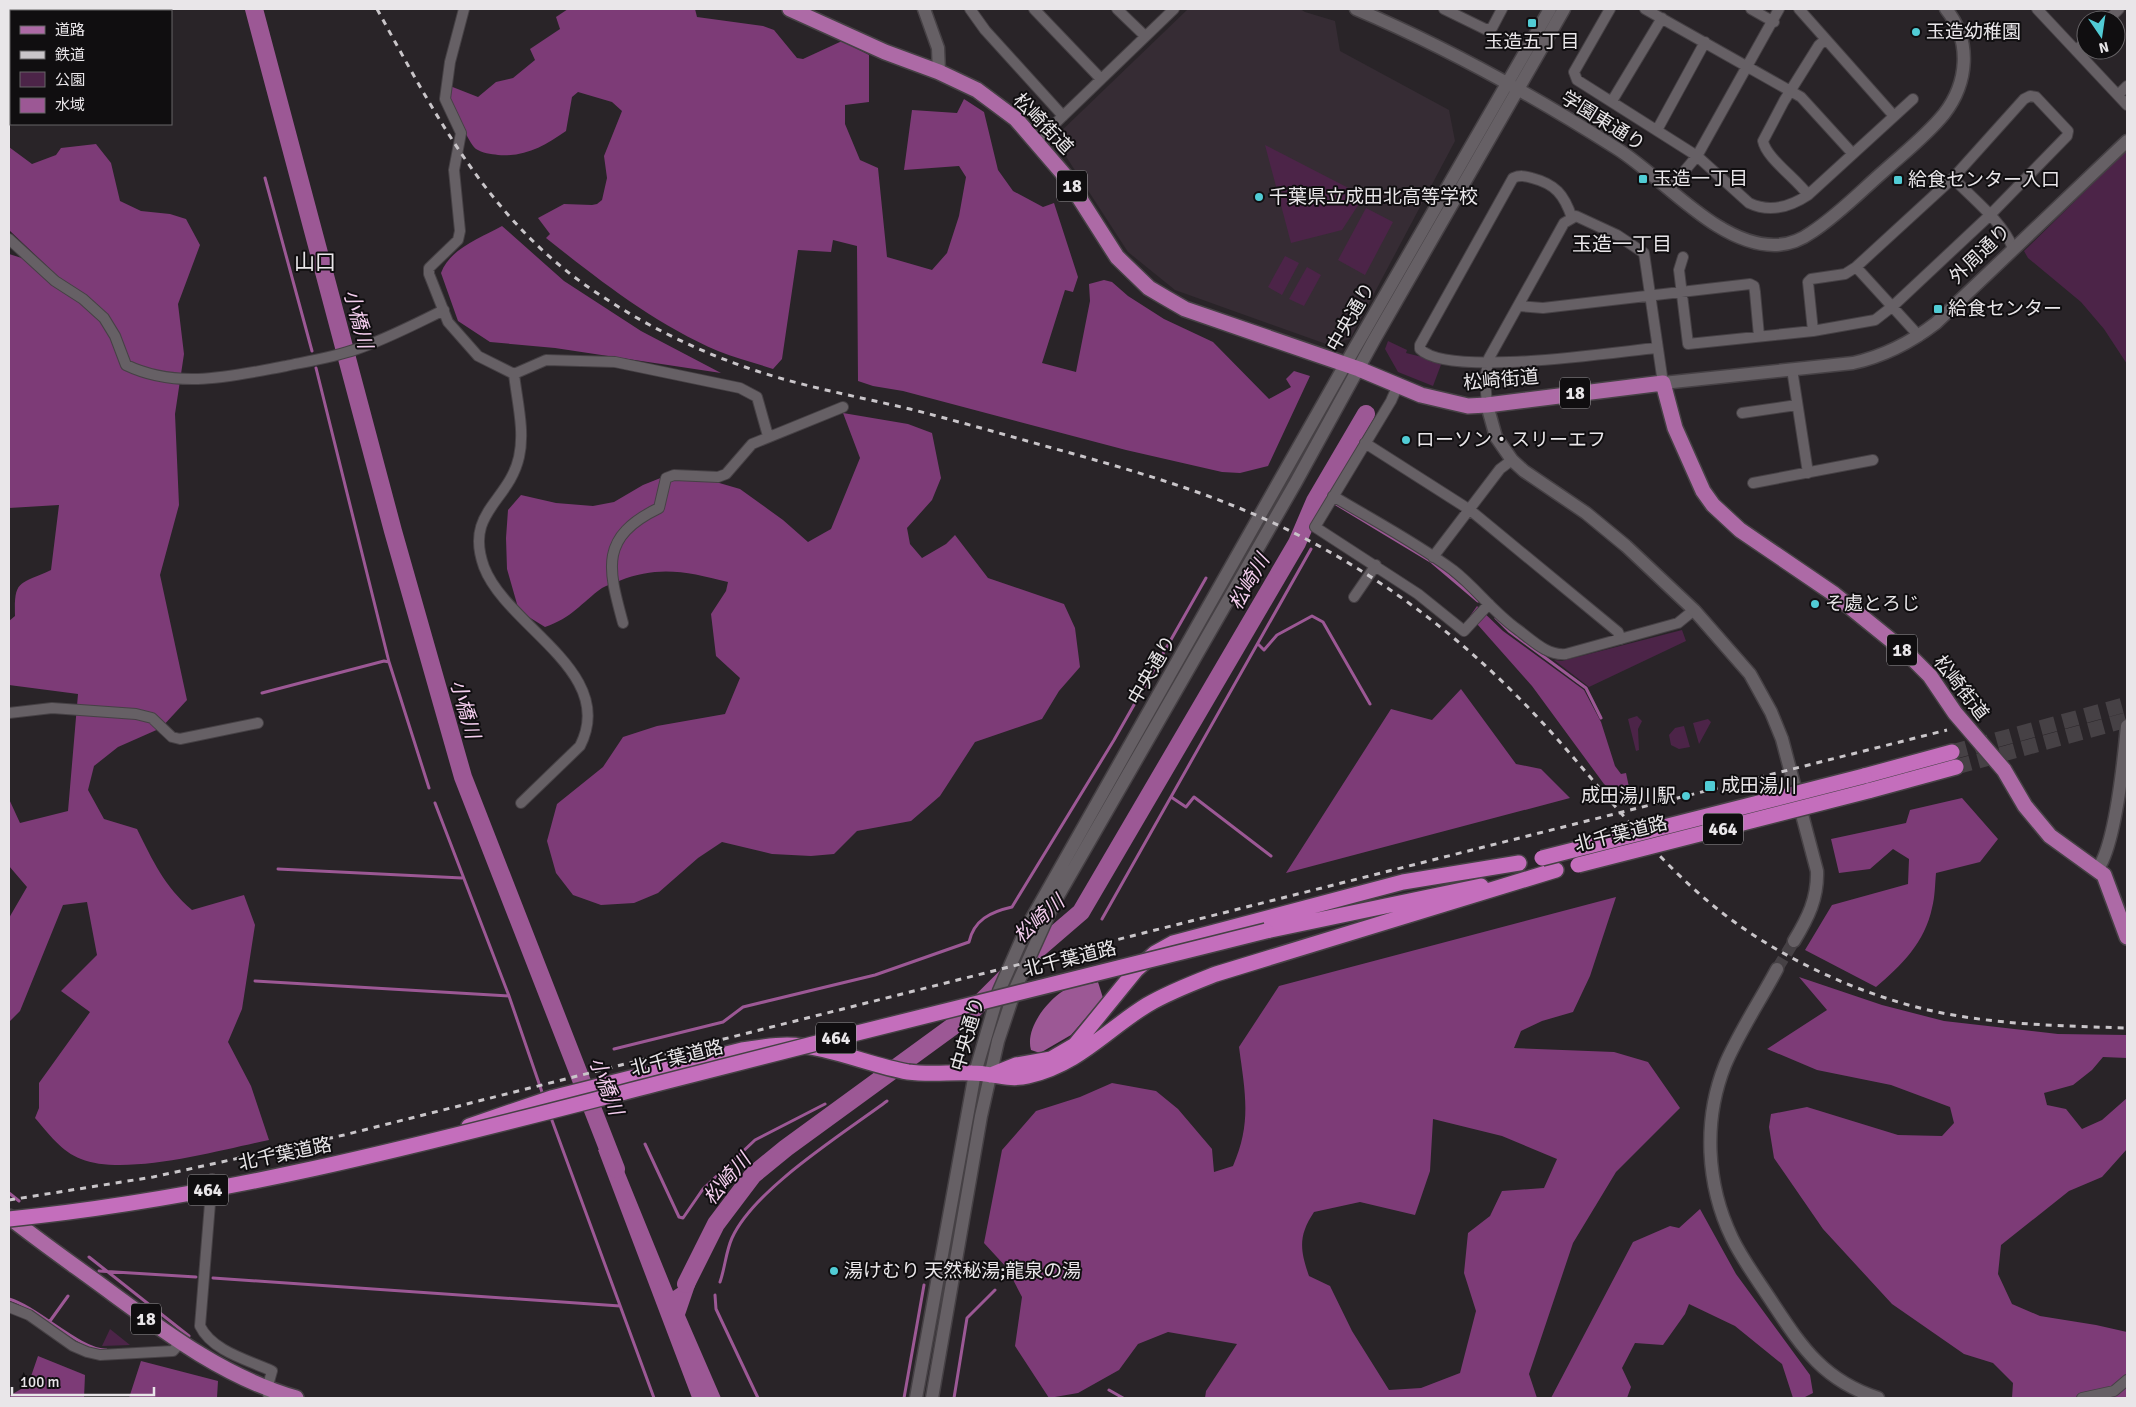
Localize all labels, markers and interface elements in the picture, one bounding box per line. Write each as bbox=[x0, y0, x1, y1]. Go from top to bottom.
legend bbox=[10, 10, 172, 125]
north arrow bbox=[2076, 10, 2126, 60]
marker: 玉造五丁目 bbox=[1526, 17, 1538, 29]
place label: 玉造幼稚園 bbox=[1926, 20, 2021, 44]
text: 道路 bbox=[55, 21, 85, 39]
marker: 玉造幼稚園 bbox=[1910, 26, 1922, 38]
place label: 玉造五丁目 bbox=[1484, 30, 1580, 54]
text: N bbox=[2097, 38, 2110, 57]
text: 鉄道 bbox=[55, 46, 85, 64]
text: 公園 bbox=[55, 71, 85, 89]
street label: 学園東通り bbox=[1556, 86, 1650, 156]
street label: 松崎街道 bbox=[1008, 88, 1078, 160]
text: 水域 bbox=[55, 96, 85, 114]
place label: 玉造一丁目 bbox=[1653, 167, 1748, 191]
place label: 給食センター入口 bbox=[1908, 168, 2060, 192]
road number: 18 bbox=[1057, 170, 1087, 202]
marker: 玉造一丁目 bbox=[1637, 173, 1649, 185]
marker: 給食センター入口 bbox=[1892, 174, 1904, 186]
place label: 千葉県立成田北高等学校 bbox=[1269, 185, 1478, 209]
marker: 千葉県立成田北高等学校 bbox=[1253, 191, 1265, 203]
street label: 外周通り bbox=[1944, 219, 2016, 289]
district label: 玉造一丁目 bbox=[1572, 232, 1672, 257]
district label: 山口 bbox=[294, 249, 336, 275]
street label: 中央通り bbox=[1322, 278, 1380, 356]
water label: 小橋川 bbox=[338, 287, 378, 353]
place label: 給食センター bbox=[1948, 297, 2062, 321]
marker: 給食センター bbox=[1932, 303, 1944, 315]
street label: 松崎街道 bbox=[1462, 365, 1540, 395]
road number: 18 bbox=[1560, 378, 1590, 408]
place label: ローソン・スリーエフ bbox=[1416, 428, 1606, 452]
marker: ローソン・スリーエフ bbox=[1400, 434, 1412, 446]
water label: 松崎川 bbox=[1223, 548, 1276, 614]
place label: そ處とろじ bbox=[1825, 592, 1920, 616]
marker: そ處とろじ bbox=[1809, 598, 1821, 610]
street label: 中央通り bbox=[1123, 631, 1181, 709]
road number: 18 bbox=[1887, 634, 1917, 666]
street label: 松崎街道 bbox=[1928, 651, 1994, 725]
water label: 小橋川 bbox=[445, 677, 486, 743]
place label: 成田湯川 bbox=[1721, 774, 1797, 798]
marker: 成田湯川 bbox=[1703, 779, 1717, 793]
place label: 成田湯川駅 bbox=[1581, 784, 1676, 808]
marker: 成田湯川駅 bbox=[1680, 790, 1692, 802]
street label: 北千葉道路 bbox=[1572, 811, 1670, 857]
road number: 464 bbox=[1703, 814, 1743, 844]
water label: 松崎川 bbox=[1008, 888, 1071, 948]
street label: 北千葉道路 bbox=[1021, 936, 1119, 982]
street label: 中央通り bbox=[946, 994, 990, 1074]
road number: 464 bbox=[816, 1022, 856, 1054]
street label: 北千葉道路 bbox=[628, 1035, 726, 1081]
water label: 小橋川 bbox=[584, 1054, 629, 1120]
street label: 北千葉道路 bbox=[236, 1132, 334, 1176]
water label: 松崎川 bbox=[698, 1147, 757, 1210]
road number: 464 bbox=[188, 1174, 228, 1206]
place label: 湯けむり 天然秘湯;龍泉の湯 bbox=[844, 1259, 1081, 1283]
marker: 湯けむり 天然秘湯;龍泉の湯 bbox=[828, 1265, 840, 1277]
road number: 18 bbox=[131, 1304, 161, 1335]
scale bar bbox=[12, 1364, 155, 1396]
text: 100 m bbox=[20, 1373, 60, 1391]

